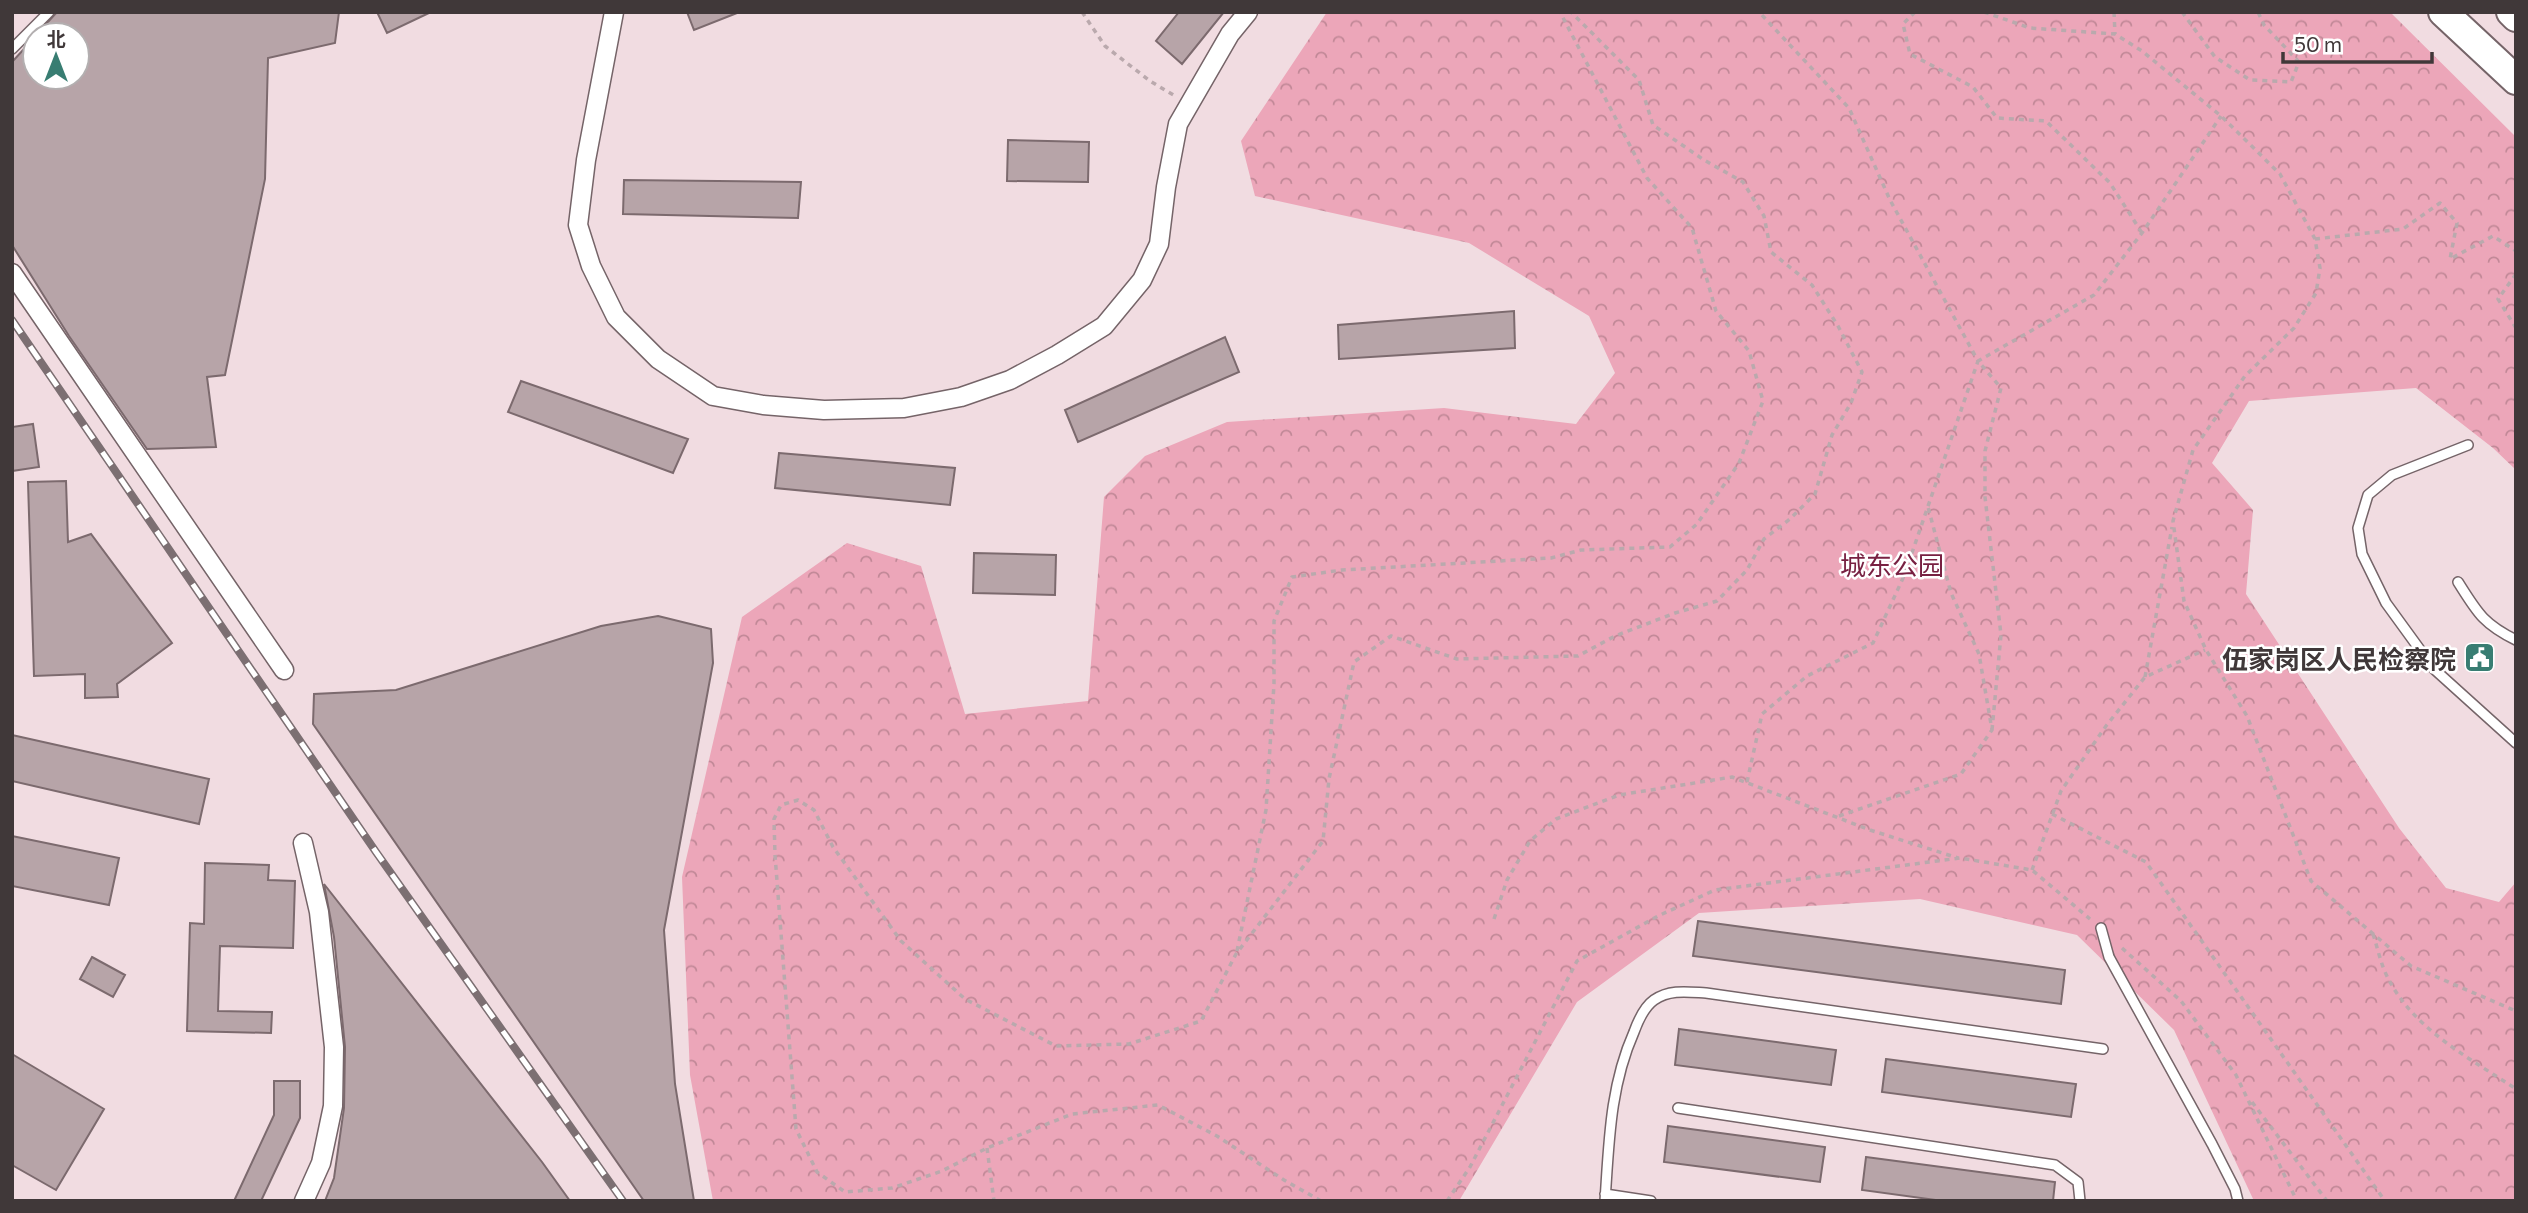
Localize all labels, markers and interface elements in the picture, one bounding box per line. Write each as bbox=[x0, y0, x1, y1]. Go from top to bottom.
north arrow bbox=[21, 21, 91, 91]
scale bar bbox=[2283, 21, 2432, 65]
text: 北 bbox=[46, 27, 66, 50]
text: 50 m bbox=[2294, 31, 2342, 56]
park label: 城东公园 bbox=[1840, 549, 1944, 580]
public building icon: 伍家岗区人民检察院 bbox=[2462, 641, 2496, 675]
place label: 伍家岗区人民检察院 bbox=[2222, 643, 2456, 674]

